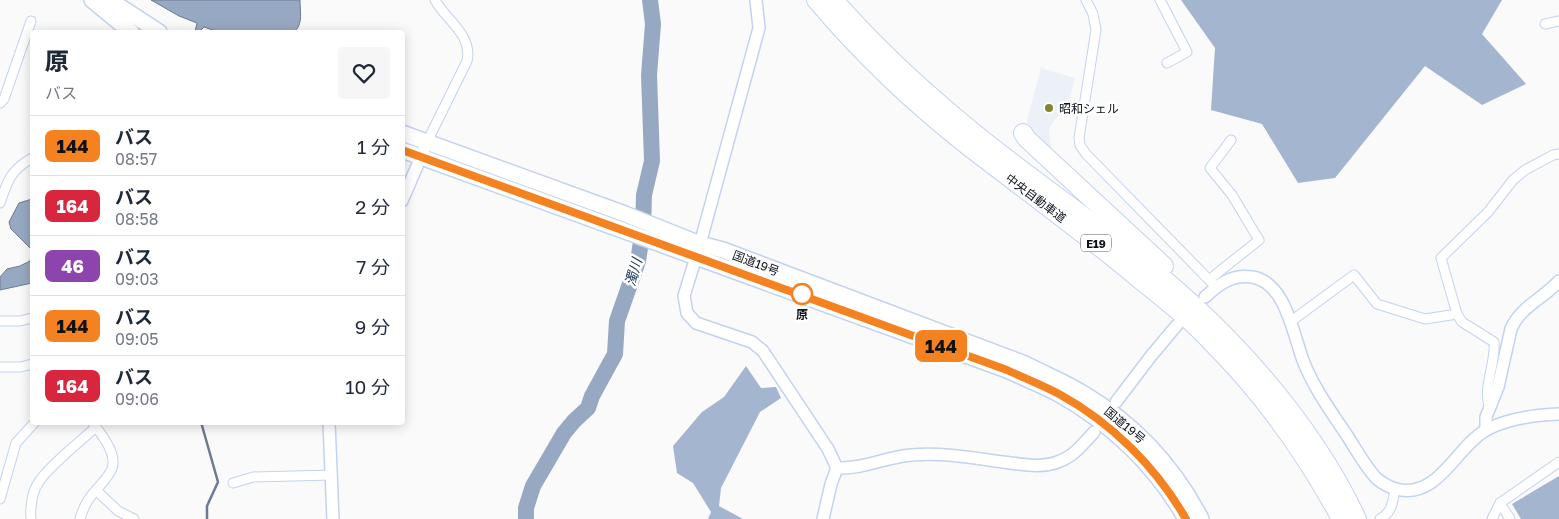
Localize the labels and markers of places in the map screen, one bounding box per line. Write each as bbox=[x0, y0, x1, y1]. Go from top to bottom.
place label: 昭和シェル bbox=[1059, 101, 1119, 116]
marker: 昭和シェル bbox=[1043, 102, 1055, 114]
marker: 原 bbox=[791, 283, 813, 305]
place label: 原 bbox=[796, 307, 808, 322]

